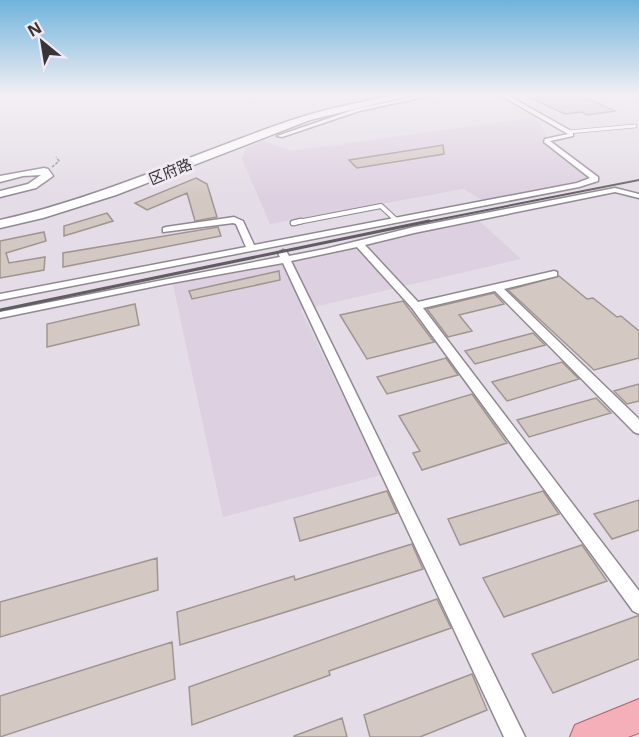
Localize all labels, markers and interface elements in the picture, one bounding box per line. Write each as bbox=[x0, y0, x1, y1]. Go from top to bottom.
north arrow bbox=[12, 12, 72, 72]
text: N bbox=[23, 16, 46, 42]
street label: 区府路 bbox=[145, 153, 195, 189]

